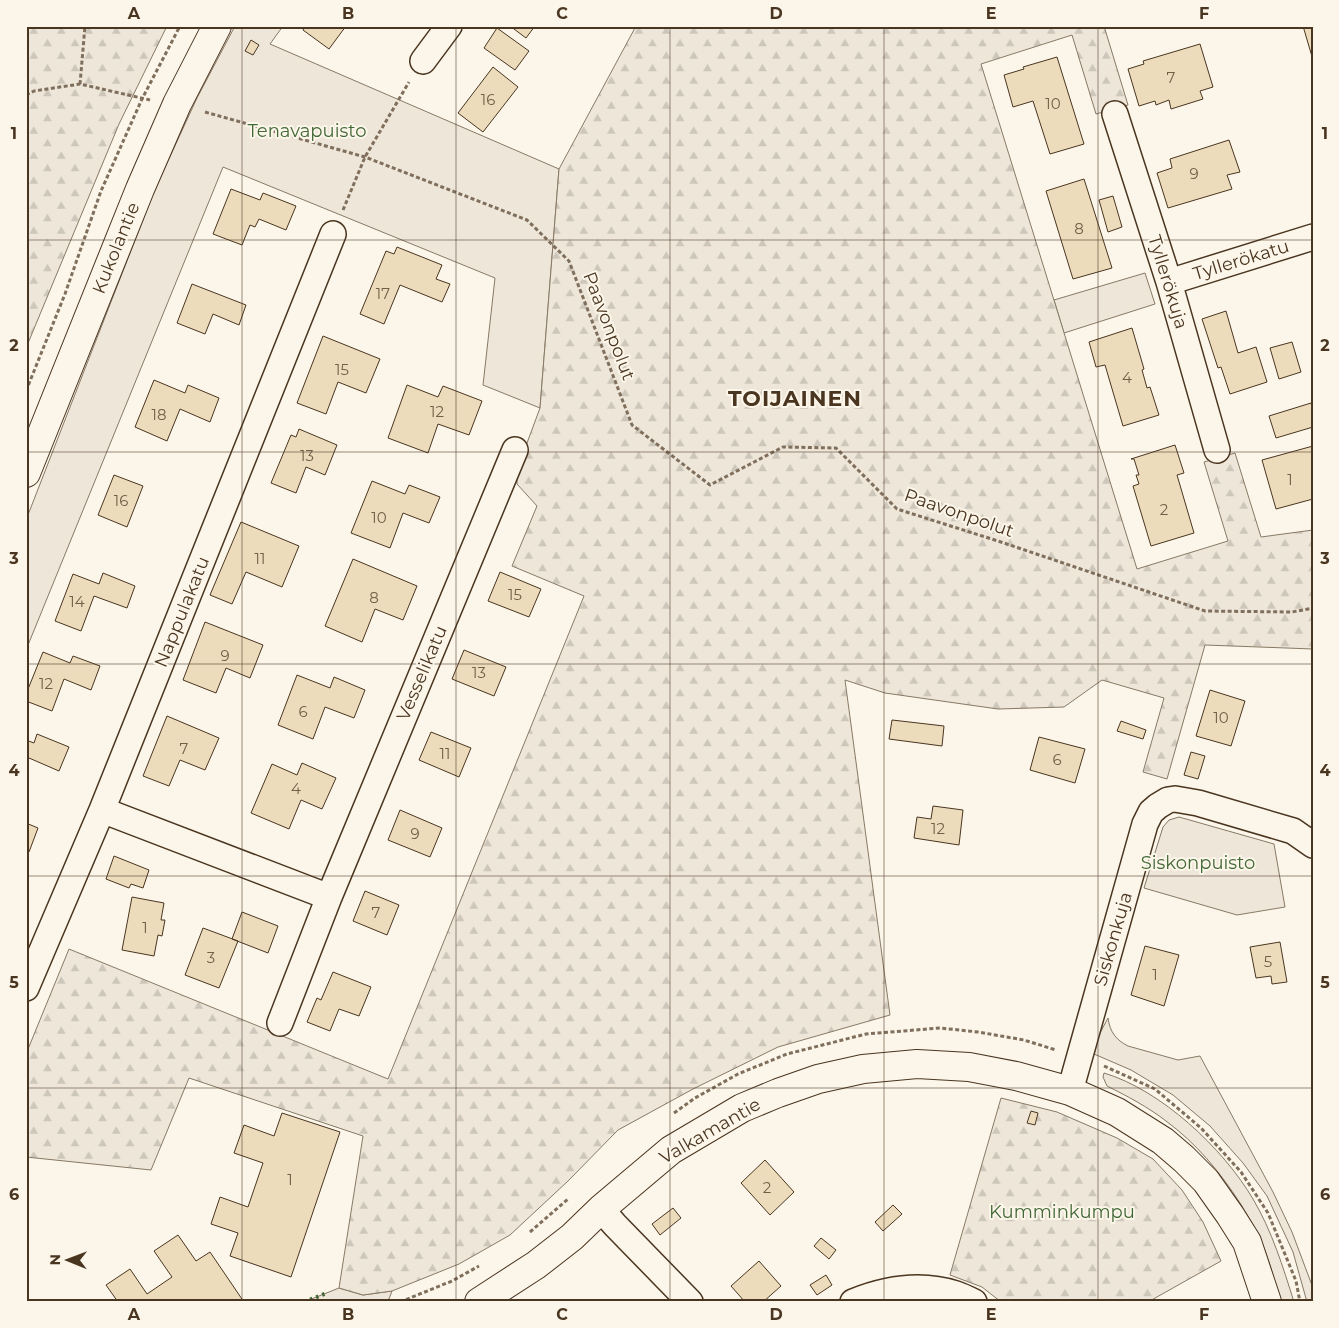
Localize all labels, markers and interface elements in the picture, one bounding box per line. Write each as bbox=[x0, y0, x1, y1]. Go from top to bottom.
text: A bbox=[127, 4, 141, 23]
text: B bbox=[342, 4, 354, 23]
text: C bbox=[556, 4, 568, 23]
text: D bbox=[769, 4, 783, 23]
text: E bbox=[986, 4, 996, 23]
text: F bbox=[1199, 4, 1209, 23]
house number: 7 bbox=[1167, 68, 1176, 87]
house number: 16 bbox=[481, 90, 495, 109]
house number: 10 bbox=[1045, 94, 1061, 113]
park label: Tenavapuisto bbox=[247, 120, 367, 142]
text: 1 bbox=[11, 124, 17, 143]
text: 1 bbox=[1322, 124, 1328, 143]
house number: 9 bbox=[1189, 164, 1199, 183]
street label: Kukolantie bbox=[88, 199, 144, 297]
house number: 8 bbox=[1074, 219, 1084, 238]
street label: Tyllerökuja bbox=[1143, 232, 1193, 332]
street label: Tyllerökatu bbox=[1190, 235, 1292, 285]
street label: Paavonpolut bbox=[578, 269, 640, 383]
house number: 17 bbox=[376, 284, 390, 303]
text: 2 bbox=[9, 336, 19, 355]
text: 2 bbox=[1320, 336, 1330, 355]
house number: 15 bbox=[335, 360, 349, 379]
house number: 4 bbox=[1122, 368, 1132, 387]
district label: TOIJAINEN bbox=[728, 385, 862, 412]
house number: 12 bbox=[430, 402, 444, 421]
house number: 18 bbox=[152, 405, 167, 424]
house number: 13 bbox=[300, 446, 314, 465]
house number: 1 bbox=[1287, 470, 1293, 489]
street label: Paavonpolut bbox=[901, 484, 1017, 542]
house number: 16 bbox=[114, 491, 128, 510]
house number: 2 bbox=[1160, 500, 1168, 519]
house number: 10 bbox=[371, 508, 387, 527]
text: 3 bbox=[8, 549, 19, 568]
house number: 11 bbox=[255, 549, 265, 568]
text: 3 bbox=[1319, 549, 1330, 568]
street label: Nappulakatu bbox=[150, 553, 214, 671]
house number: 15 bbox=[508, 585, 522, 604]
house number: 8 bbox=[369, 588, 379, 607]
house number: 14 bbox=[69, 592, 85, 611]
street label: Vesselikatu bbox=[392, 622, 452, 724]
house number: 9 bbox=[220, 646, 230, 665]
house number: 13 bbox=[472, 663, 486, 682]
house number: 12 bbox=[39, 674, 53, 693]
house number: 6 bbox=[298, 702, 308, 721]
house number: 10 bbox=[1213, 708, 1229, 727]
house number: 7 bbox=[180, 739, 189, 758]
house number: 11 bbox=[440, 744, 450, 763]
house number: 6 bbox=[1052, 750, 1062, 769]
text: 4 bbox=[8, 761, 20, 780]
text: 4 bbox=[1319, 761, 1331, 780]
house number: 4 bbox=[291, 779, 301, 798]
house number: 12 bbox=[931, 819, 945, 838]
house number: 9 bbox=[410, 824, 420, 843]
park label: Siskonpuisto bbox=[1141, 852, 1255, 874]
street label: Siskonkuja bbox=[1089, 889, 1137, 989]
house number: 7 bbox=[372, 903, 381, 922]
house number: 1 bbox=[142, 918, 148, 937]
house number: 3 bbox=[207, 948, 215, 967]
house number: 5 bbox=[1264, 952, 1272, 971]
house number: 1 bbox=[1152, 965, 1158, 984]
text: 5 bbox=[9, 973, 19, 992]
text: 5 bbox=[1320, 973, 1330, 992]
street label: Valkamantie bbox=[656, 1093, 765, 1169]
house number: 1 bbox=[287, 1170, 293, 1189]
house number: 2 bbox=[763, 1178, 771, 1197]
text: 6 bbox=[9, 1185, 19, 1204]
text: 6 bbox=[1320, 1185, 1330, 1204]
park label: Kumminkumpu bbox=[989, 1201, 1135, 1223]
north arrow bbox=[42, 1236, 92, 1286]
text: N bbox=[46, 1254, 64, 1266]
text: A bbox=[127, 1305, 141, 1324]
text: B bbox=[342, 1305, 354, 1324]
text: C bbox=[556, 1305, 568, 1324]
text: D bbox=[769, 1305, 783, 1324]
text: E bbox=[986, 1305, 996, 1324]
text: F bbox=[1199, 1305, 1209, 1324]

